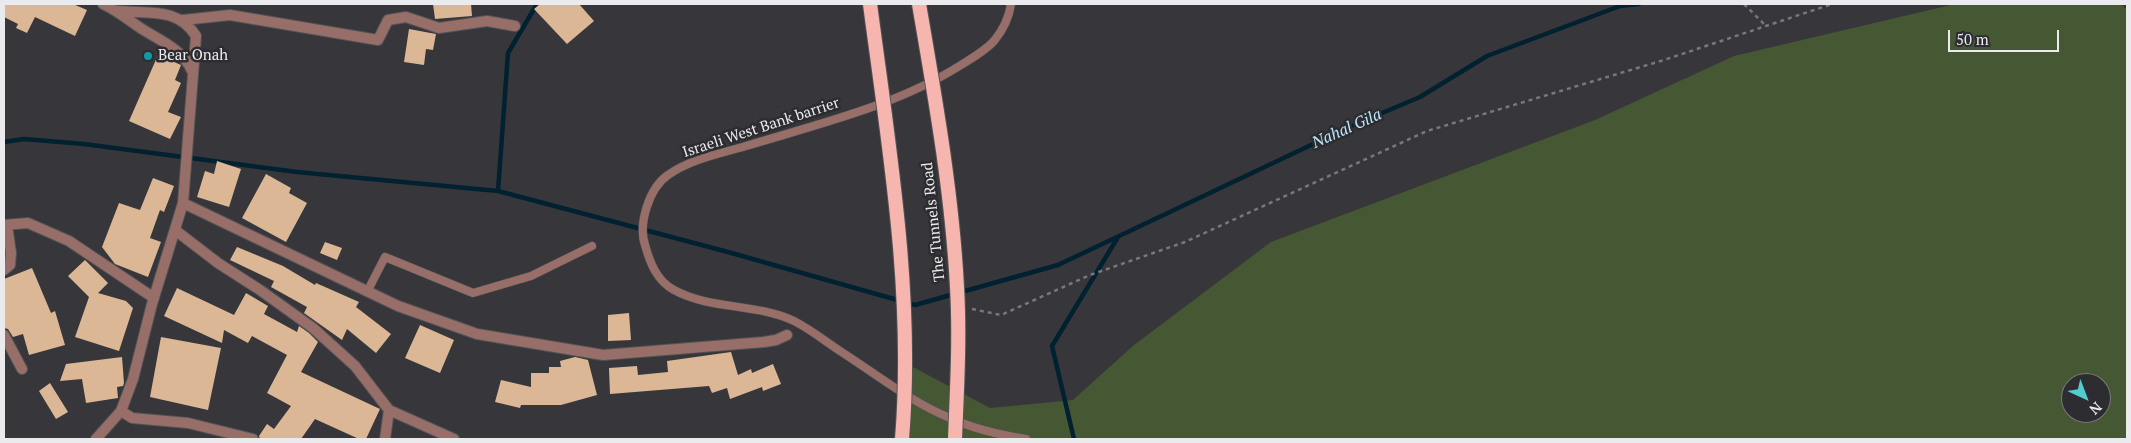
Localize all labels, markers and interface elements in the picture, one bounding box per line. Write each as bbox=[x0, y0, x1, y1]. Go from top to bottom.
scale bar bbox=[1951, 20, 2062, 52]
text: 50 m bbox=[1956, 29, 1989, 49]
place label: Bear Onah bbox=[158, 47, 228, 65]
marker: Bear Onah bbox=[142, 50, 154, 62]
street label: Israeli West Bank barrier bbox=[680, 94, 842, 162]
water label: Nahal Gila bbox=[1309, 105, 1385, 153]
street label: The Tunnels Road bbox=[919, 161, 949, 283]
north arrow bbox=[2061, 373, 2111, 423]
text: N bbox=[2086, 398, 2106, 419]

